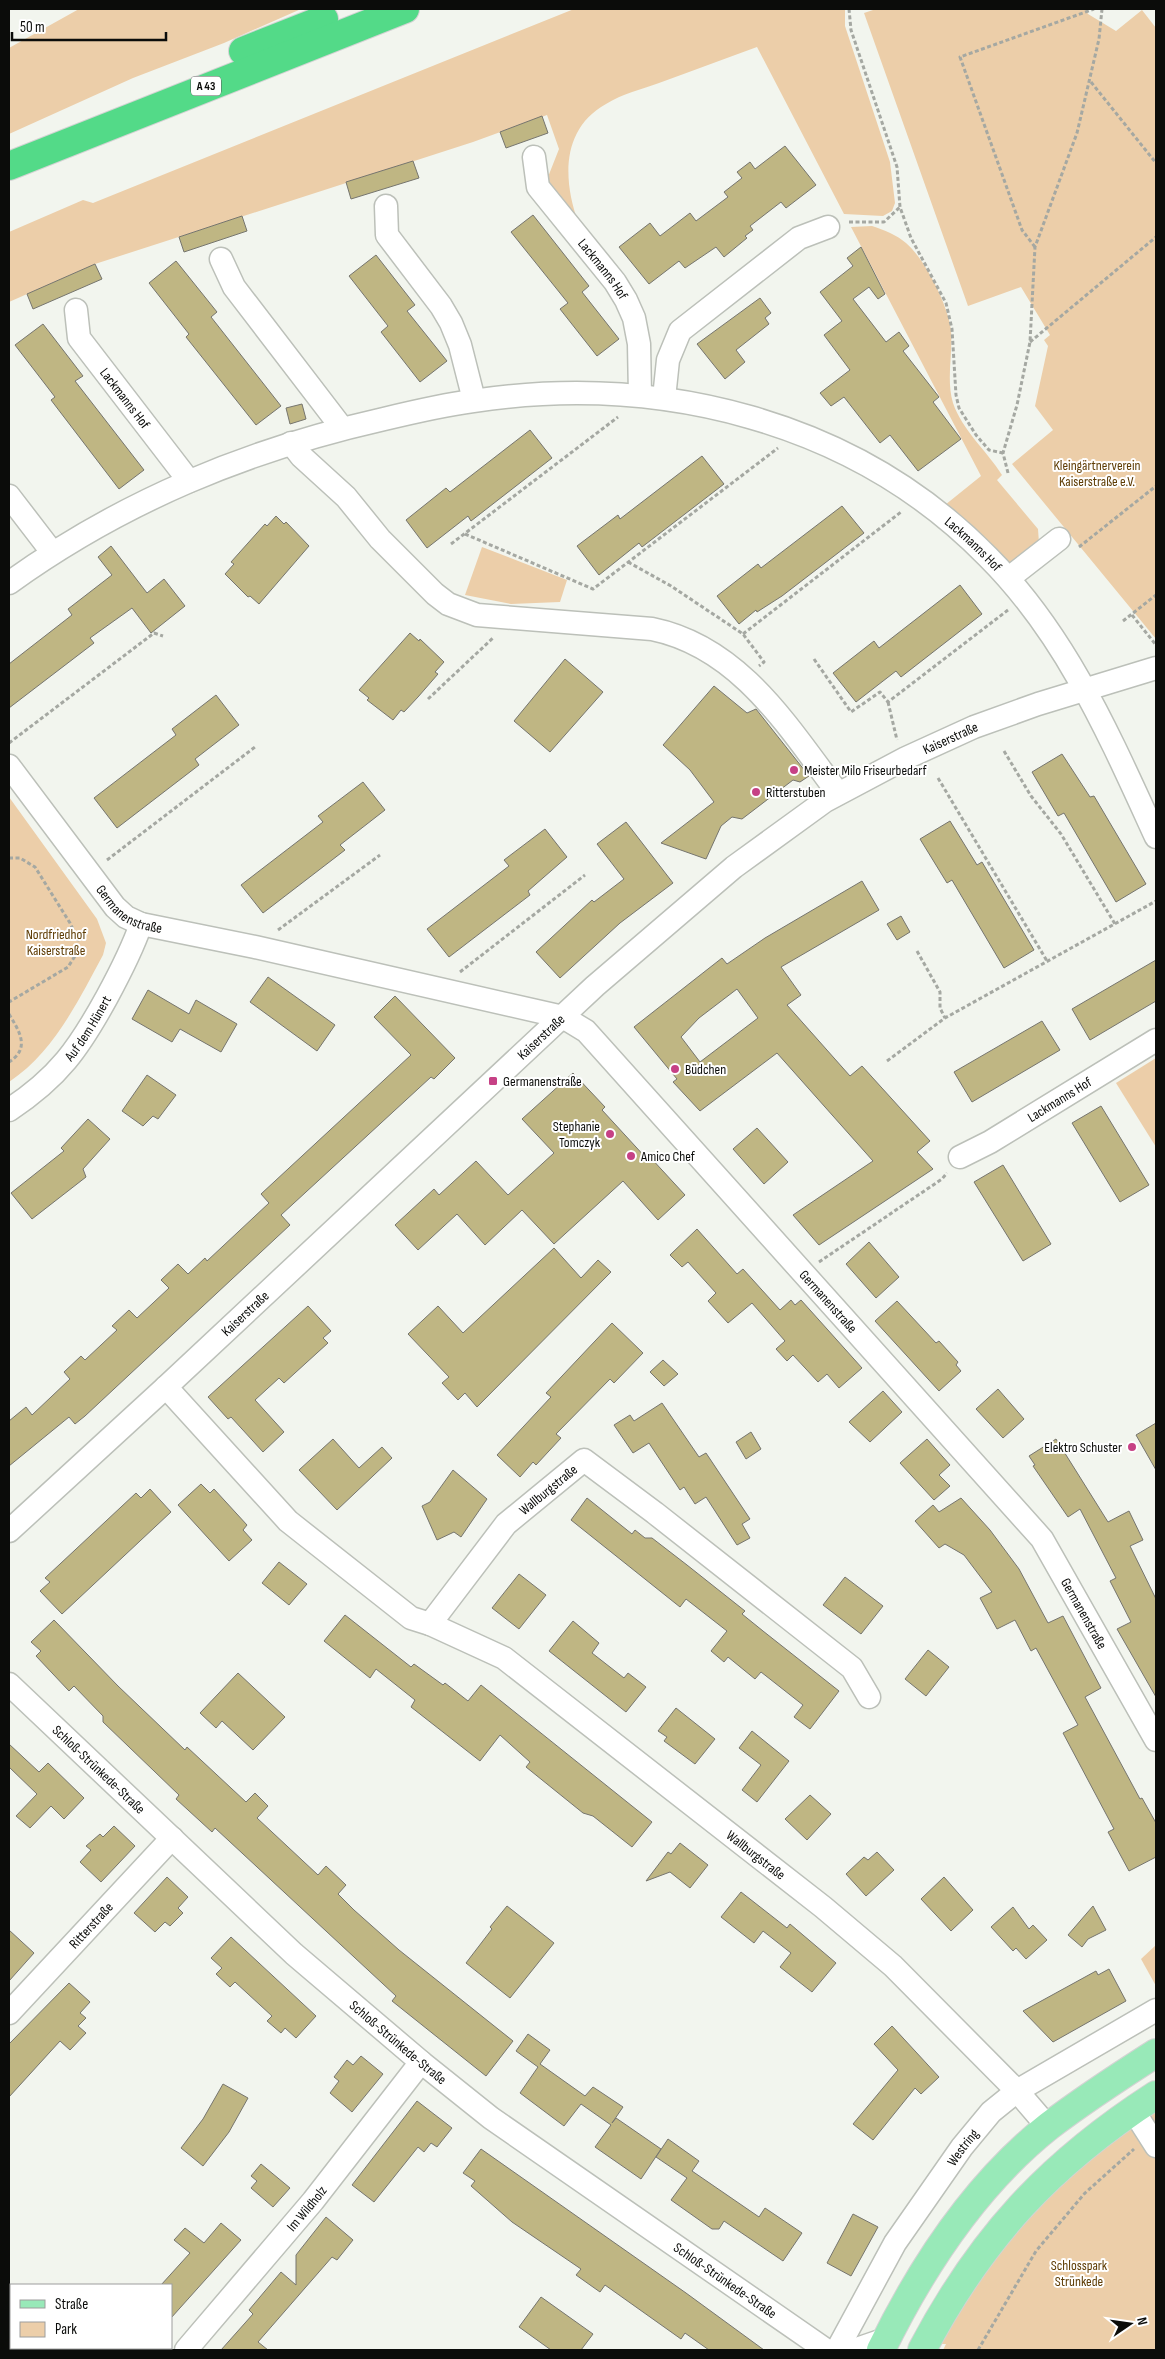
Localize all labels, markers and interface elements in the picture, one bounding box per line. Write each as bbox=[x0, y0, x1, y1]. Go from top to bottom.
scale bar bbox=[12, 10, 166, 42]
text: 50 m bbox=[20, 18, 45, 37]
road number: A 43 bbox=[191, 76, 221, 95]
street label: Lackmanns Hof bbox=[574, 235, 632, 303]
street label: Lackmanns Hof bbox=[96, 365, 154, 433]
park label: Kleingärtnerverein Kaiserstraße e.V. bbox=[1053, 457, 1141, 490]
street label: Lackmanns Hof bbox=[941, 513, 1006, 576]
street label: Kaiserstraße bbox=[920, 718, 980, 758]
place label: Meister Milo Friseurbedarf bbox=[804, 762, 927, 779]
marker: Meister Milo Friseurbedarf bbox=[788, 764, 800, 776]
place label: Ritterstuben bbox=[766, 784, 826, 801]
marker: Ritterstuben bbox=[750, 786, 762, 798]
street label: Germanenstraße bbox=[92, 882, 164, 937]
park label: Nordfriedhof Kaiserstraße bbox=[26, 926, 87, 959]
street label: Auf dem Hünert bbox=[61, 993, 115, 1065]
street label: Kaiserstraße bbox=[514, 1011, 568, 1063]
place label: Büdchen bbox=[685, 1061, 726, 1078]
marker: Büdchen bbox=[669, 1063, 681, 1075]
place label: Germanenstraße bbox=[503, 1073, 582, 1090]
street label: Lackmanns Hof bbox=[1024, 1073, 1096, 1126]
marker: Germanenstraße bbox=[487, 1075, 499, 1087]
place label: Stephanie Tomczyk bbox=[553, 1118, 601, 1151]
marker: Stephanie Tomczyk bbox=[604, 1128, 616, 1140]
place label: Amico Chef bbox=[640, 1148, 696, 1165]
marker: Amico Chef bbox=[625, 1150, 637, 1162]
street label: Germanenstraße bbox=[796, 1267, 861, 1337]
street label: Kaiserstraße bbox=[218, 1287, 272, 1340]
place label: Elektro Schuster bbox=[1044, 1439, 1122, 1456]
marker: Elektro Schuster bbox=[1126, 1441, 1138, 1453]
street label: Wallburgstraße bbox=[516, 1461, 581, 1519]
street label: Germanenstraße bbox=[1057, 1575, 1111, 1652]
street label: Schloß-Strünkede-Straße bbox=[49, 1722, 149, 1818]
street label: Wallburgstraße bbox=[723, 1827, 789, 1883]
street label: Ritterstraße bbox=[66, 1899, 117, 1952]
street label: Schloß-Strünkede-Straße bbox=[346, 1997, 450, 2088]
street label: Westring bbox=[944, 2125, 983, 2169]
street label: Im Wildholz bbox=[283, 2183, 331, 2235]
street label: Schloß-Strünkede-Straße bbox=[670, 2239, 780, 2322]
park label: Schlosspark Strünkede bbox=[1051, 2257, 1108, 2290]
legend bbox=[10, 2284, 172, 2349]
text: Straße bbox=[55, 2295, 88, 2314]
north arrow bbox=[1105, 2299, 1155, 2349]
text: N bbox=[1133, 2316, 1151, 2327]
text: Park bbox=[55, 2320, 77, 2339]

